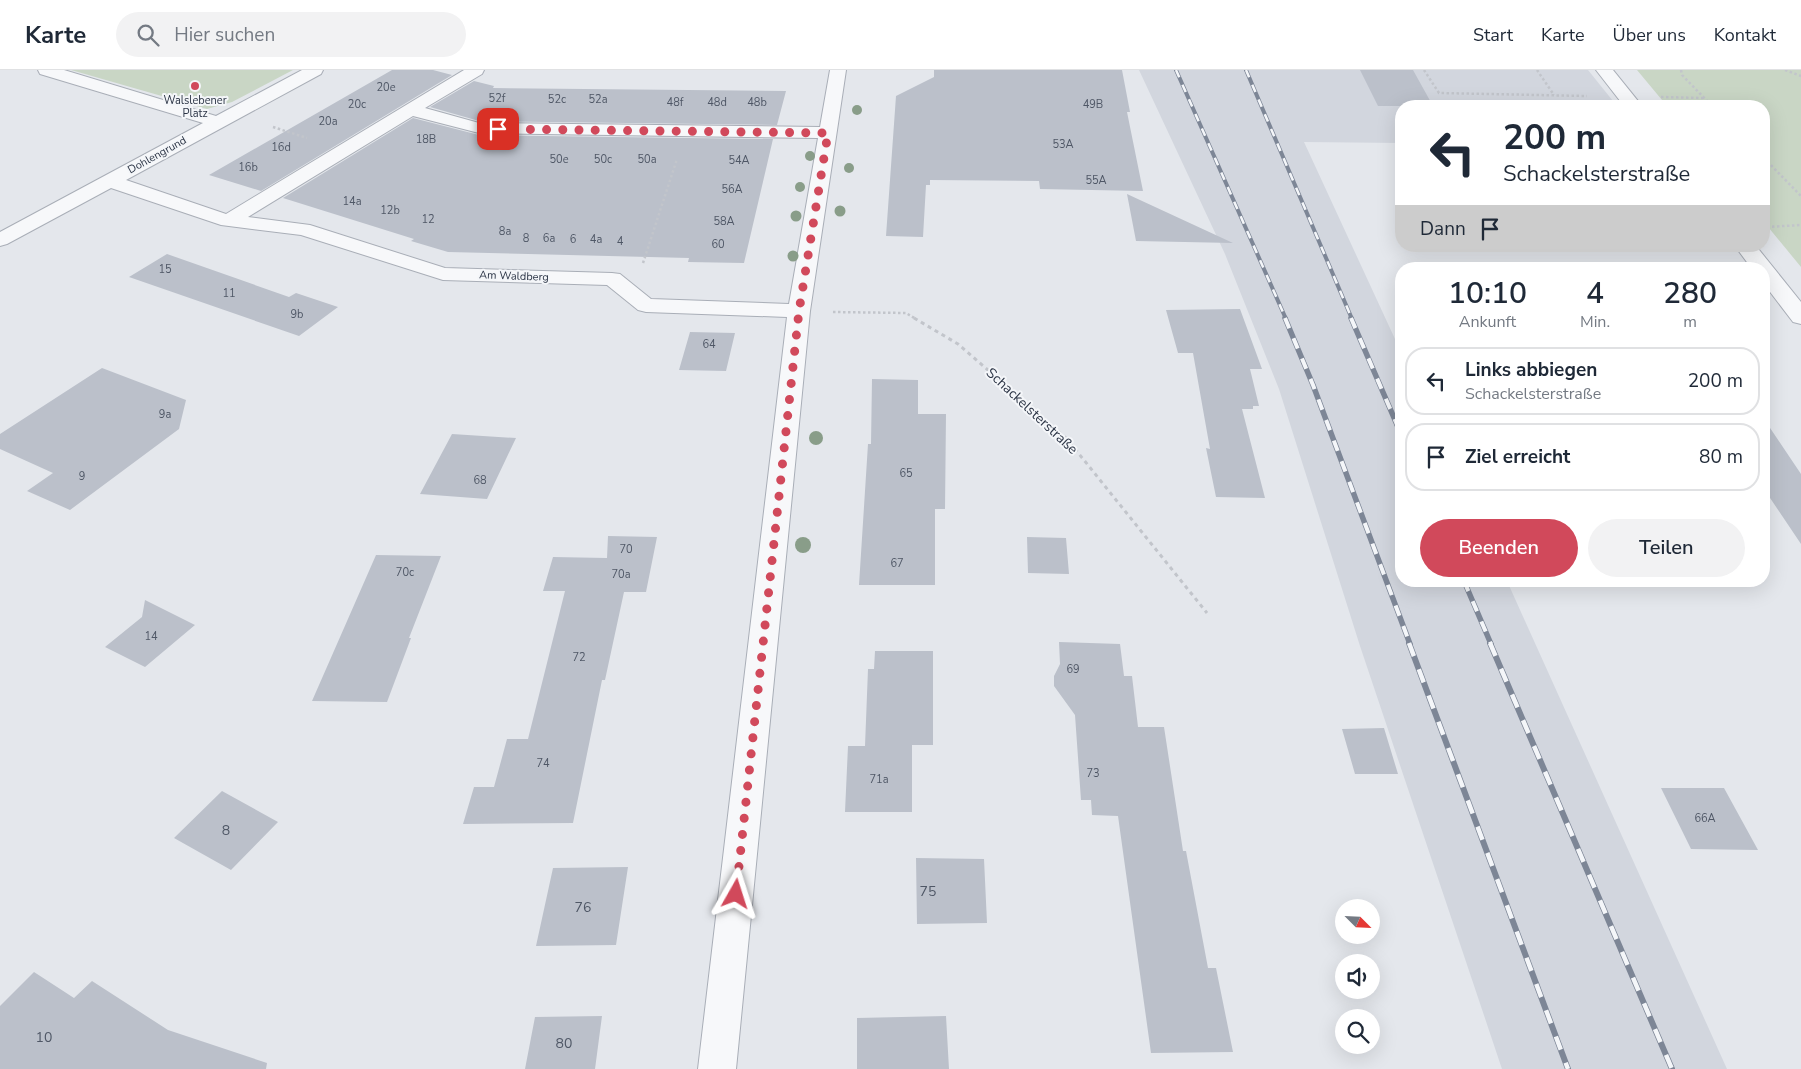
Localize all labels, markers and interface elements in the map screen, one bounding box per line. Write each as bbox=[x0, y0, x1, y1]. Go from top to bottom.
search box bbox=[116, 12, 466, 57]
text: Karte bbox=[25, 19, 86, 51]
icon: search bbox=[134, 21, 162, 49]
text: Hier suchen bbox=[174, 22, 275, 48]
text: Start bbox=[1473, 23, 1513, 47]
text: Karte bbox=[1541, 23, 1585, 47]
text: Über uns bbox=[1613, 23, 1686, 47]
text: Kontakt bbox=[1714, 23, 1776, 47]
marker: Walslebener Platz bbox=[189, 80, 201, 92]
house number: 20e bbox=[376, 80, 396, 95]
house number: 52f bbox=[489, 91, 506, 106]
house number: 52c bbox=[548, 92, 566, 107]
house number: 52a bbox=[588, 92, 608, 107]
place label: Walslebener Platz bbox=[163, 93, 227, 121]
house number: 48f bbox=[667, 95, 684, 110]
house number: 48d bbox=[707, 95, 727, 110]
house number: 48b bbox=[747, 95, 767, 110]
house number: 20c bbox=[348, 97, 366, 112]
house number: 49B bbox=[1083, 97, 1103, 112]
pin bbox=[477, 108, 519, 150]
house number: 20a bbox=[318, 114, 338, 129]
text: 200 m bbox=[1503, 114, 1606, 161]
icon: arrive bbox=[484, 115, 512, 143]
icon: left bbox=[1420, 120, 1485, 185]
house number: 18B bbox=[416, 132, 436, 147]
street label: Dohlengrund bbox=[125, 133, 189, 177]
house number: 53A bbox=[1052, 137, 1074, 152]
house number: 16d bbox=[271, 140, 291, 155]
house number: 50e bbox=[549, 152, 569, 167]
house number: 50c bbox=[594, 152, 612, 167]
house number: 50a bbox=[637, 152, 657, 167]
house number: 54A bbox=[728, 153, 750, 168]
text: Schackelsterstraße bbox=[1503, 159, 1690, 189]
house number: 16b bbox=[238, 160, 258, 175]
house number: 55A bbox=[1085, 173, 1107, 188]
house number: 56A bbox=[721, 182, 743, 197]
house number: 14a bbox=[342, 194, 362, 209]
house number: 12b bbox=[380, 203, 400, 218]
house number: 12 bbox=[421, 212, 435, 227]
house number: 58A bbox=[713, 214, 735, 229]
icon: arrive bbox=[1476, 215, 1504, 243]
text: Dann bbox=[1420, 216, 1466, 242]
house number: 8a bbox=[499, 224, 511, 239]
house number: 8 bbox=[523, 231, 530, 246]
house number: 6a bbox=[543, 231, 555, 246]
house number: 6 bbox=[570, 232, 577, 247]
house number: 4a bbox=[590, 232, 602, 247]
house number: 4 bbox=[617, 234, 624, 249]
house number: 60 bbox=[711, 237, 725, 252]
house number: 15 bbox=[158, 262, 172, 277]
street label: Am Waldberg bbox=[479, 267, 549, 285]
text: 10:10 bbox=[1448, 273, 1527, 314]
text: 4 bbox=[1586, 273, 1604, 314]
text: 280 bbox=[1663, 273, 1717, 314]
house number: 11 bbox=[222, 286, 236, 301]
house number: 9b bbox=[290, 307, 304, 322]
text: Ankunft bbox=[1459, 311, 1516, 333]
text: Min. bbox=[1580, 311, 1610, 333]
text: m bbox=[1683, 311, 1697, 333]
house number: 64 bbox=[702, 337, 716, 352]
text: Links abbiegen bbox=[1465, 357, 1597, 383]
street label: Schackelsterstraße bbox=[982, 363, 1082, 459]
icon: left bbox=[1422, 367, 1450, 395]
text: 200 m bbox=[1688, 368, 1743, 394]
text: Schackelsterstraße bbox=[1465, 383, 1601, 405]
house number: 9a bbox=[159, 407, 171, 422]
icon: arrive bbox=[1422, 443, 1450, 471]
text: Ziel erreicht bbox=[1465, 444, 1570, 470]
text: 80 m bbox=[1699, 444, 1743, 470]
house number: 65 bbox=[899, 466, 913, 481]
house number: 9 bbox=[79, 469, 85, 484]
house number: 68 bbox=[473, 473, 487, 488]
button: Beenden bbox=[1420, 519, 1578, 577]
button: Teilen bbox=[1588, 519, 1745, 577]
house number: 70 bbox=[619, 542, 633, 557]
house number: 67 bbox=[890, 556, 904, 571]
house number: 70c bbox=[396, 565, 414, 580]
house number: 70a bbox=[611, 567, 631, 582]
house number: 14 bbox=[144, 629, 158, 644]
house number: 72 bbox=[572, 650, 586, 665]
house number: 69 bbox=[1066, 662, 1080, 677]
house number: 74 bbox=[536, 756, 550, 771]
house number: 73 bbox=[1086, 766, 1100, 781]
house number: 71a bbox=[869, 772, 889, 787]
house number: 66A bbox=[1694, 811, 1716, 826]
house number: 8 bbox=[222, 821, 230, 840]
position arrow bbox=[709, 867, 761, 919]
house number: 75 bbox=[920, 882, 936, 901]
house number: 76 bbox=[575, 898, 591, 917]
north arrow bbox=[1335, 899, 1380, 944]
map controls bbox=[1335, 899, 1380, 1054]
button: sound bbox=[1335, 954, 1380, 999]
button: search bbox=[1335, 1009, 1380, 1054]
house number: 10 bbox=[36, 1028, 52, 1047]
house number: 80 bbox=[556, 1034, 572, 1053]

